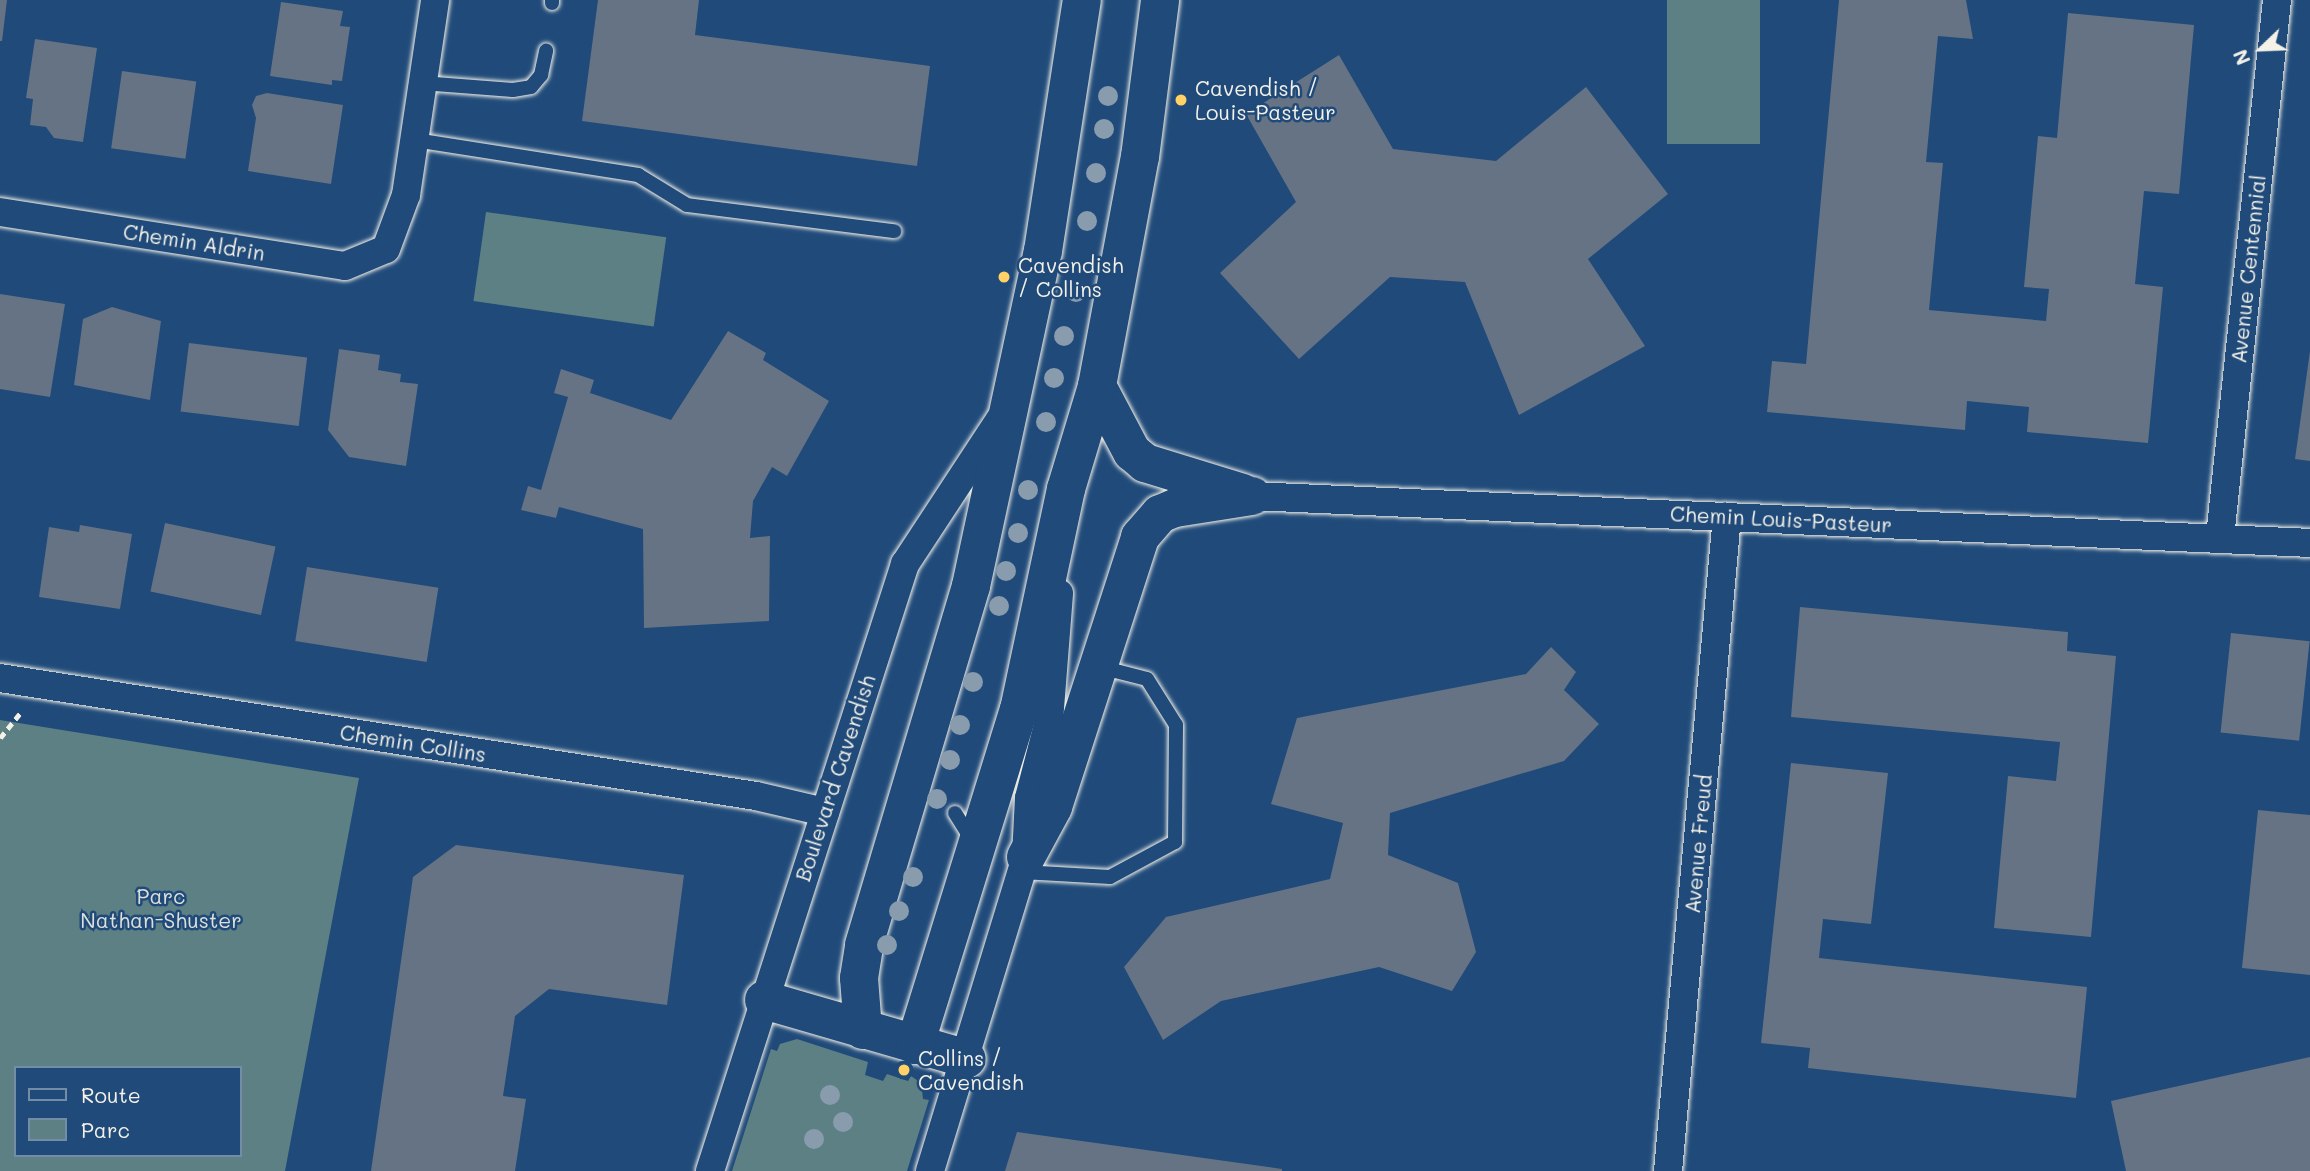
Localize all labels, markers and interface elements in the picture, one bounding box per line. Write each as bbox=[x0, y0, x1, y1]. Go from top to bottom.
north arrow bbox=[2226, 14, 2296, 84]
text: N bbox=[2227, 46, 2256, 69]
place label: Cavendish / Louis-Pasteur bbox=[1195, 75, 1336, 125]
marker: Cavendish / Louis-Pasteur bbox=[1173, 92, 1189, 108]
street label: Avenue Centennial bbox=[2226, 174, 2270, 364]
street label: Chemin Aldrin bbox=[121, 218, 267, 266]
place label: Cavendish / Collins bbox=[1018, 252, 1124, 302]
marker: Cavendish / Collins bbox=[996, 269, 1012, 285]
street label: Chemin Louis-Pasteur bbox=[1669, 501, 1893, 537]
street label: Boulevard Cavendish bbox=[790, 672, 880, 884]
street label: Chemin Collins bbox=[338, 719, 488, 767]
street label: Avenue Freud bbox=[1679, 773, 1717, 915]
park label: Parc Nathan-Shuster bbox=[80, 883, 242, 933]
place label: Collins / Cavendish bbox=[918, 1045, 1024, 1095]
marker: Collins / Cavendish bbox=[896, 1062, 912, 1078]
legend bbox=[14, 1066, 242, 1157]
text: Route bbox=[81, 1081, 141, 1108]
text: Parc bbox=[81, 1116, 130, 1143]

